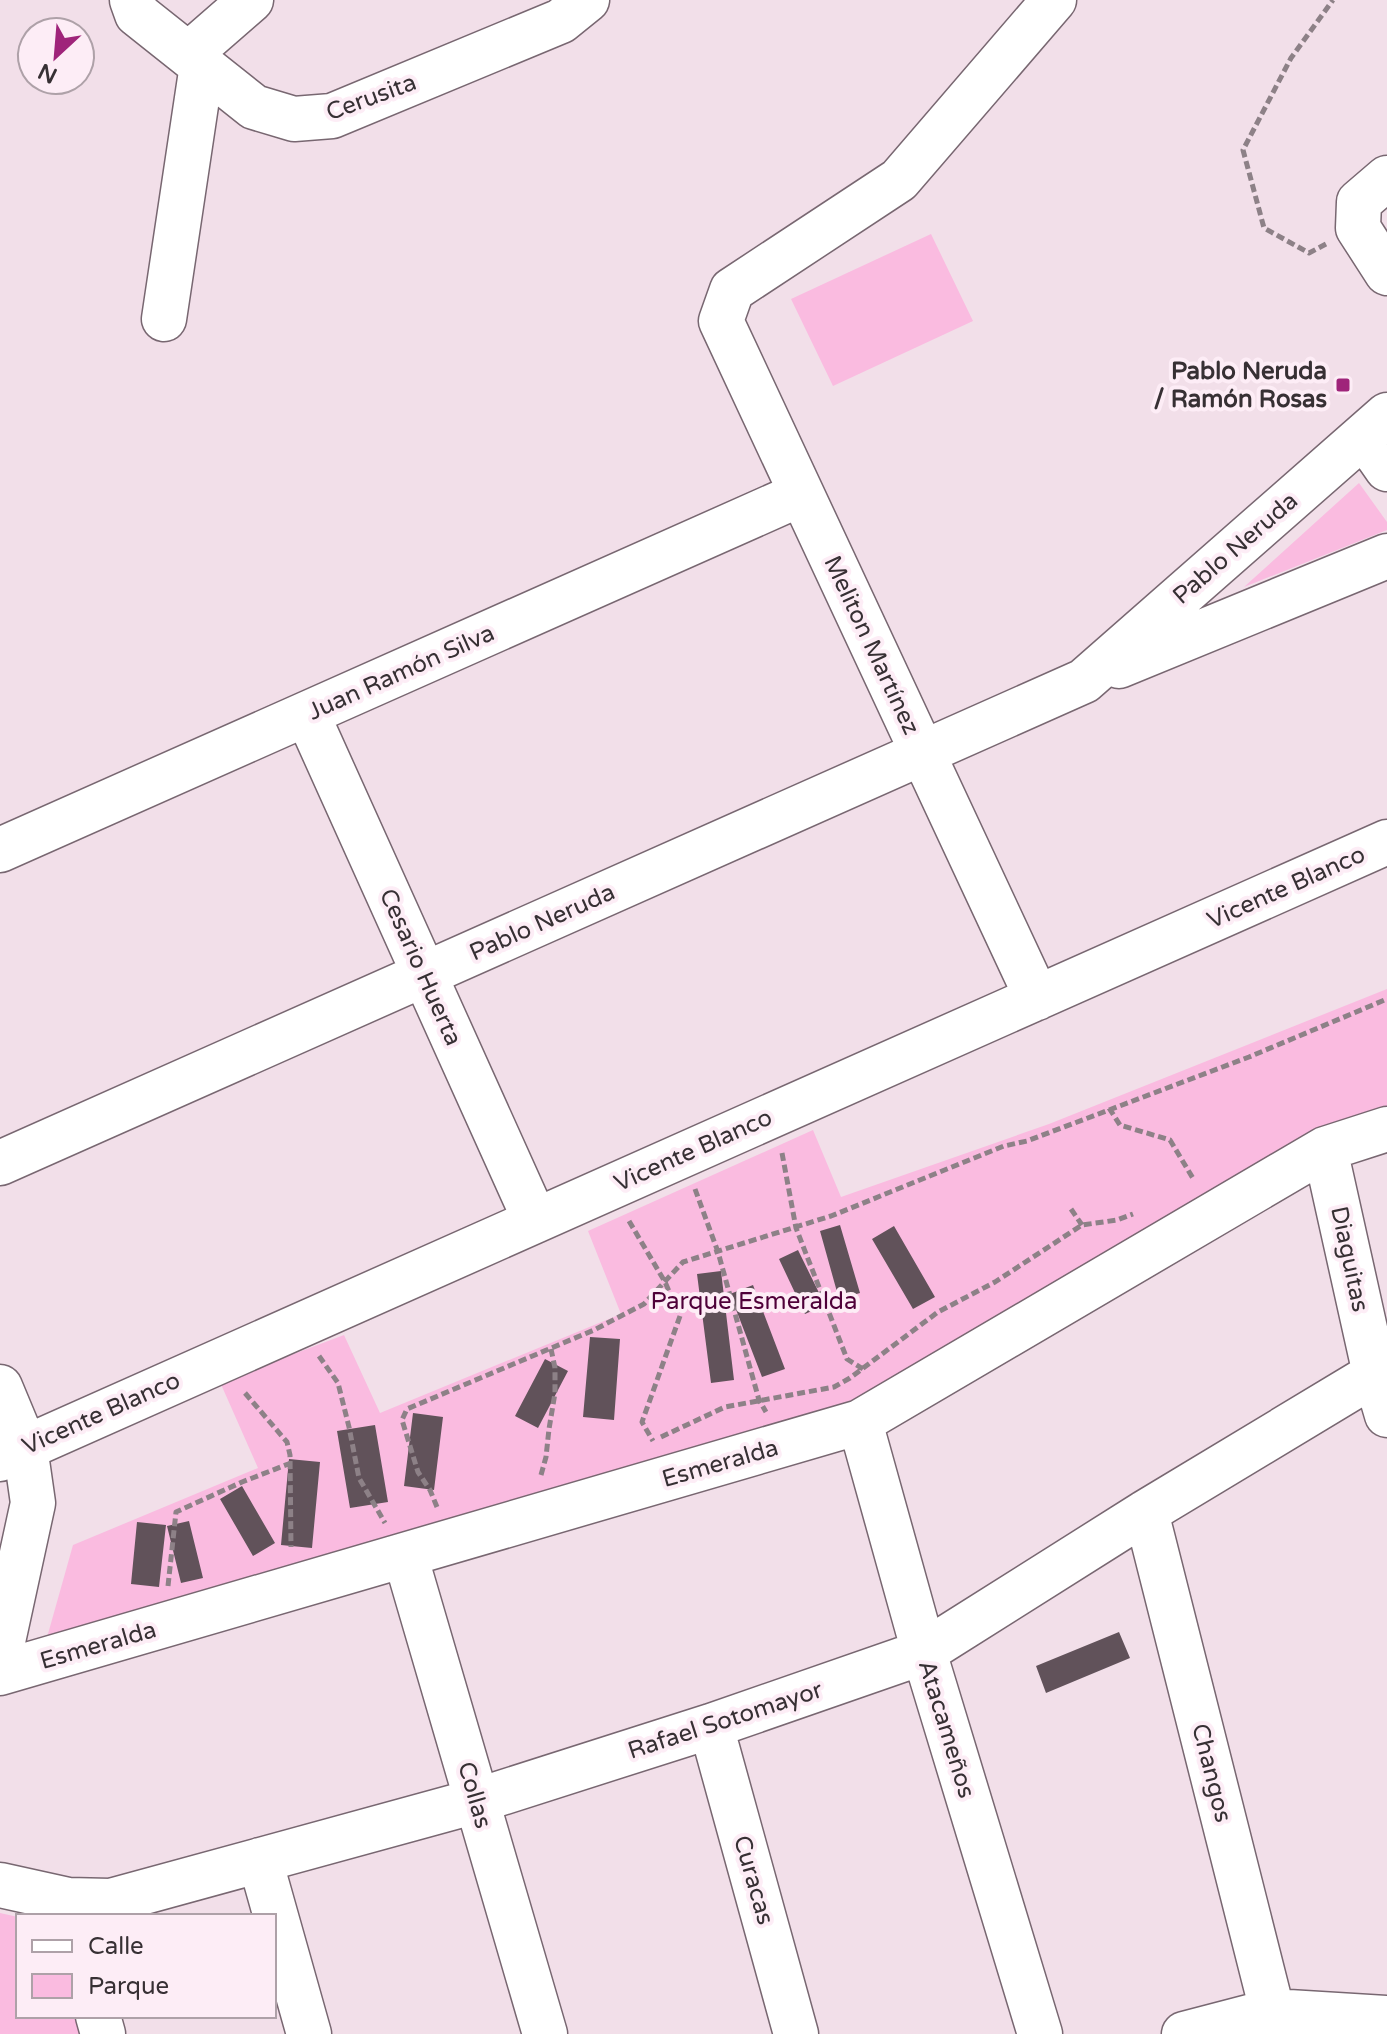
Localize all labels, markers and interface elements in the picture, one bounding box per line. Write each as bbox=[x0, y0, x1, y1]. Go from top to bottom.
north arrow bbox=[16, 16, 96, 96]
text: N bbox=[34, 58, 61, 89]
street label: Cerusita bbox=[322, 68, 420, 127]
place label: Pablo Neruda / Ramón Rosas bbox=[1154, 357, 1327, 414]
marker: Pablo Neruda / Ramón Rosas bbox=[1334, 376, 1352, 394]
street label: Pablo Neruda bbox=[1167, 486, 1304, 610]
street label: Meliton Martínez bbox=[817, 551, 926, 739]
street label: Juan Ramón Silva bbox=[304, 618, 499, 727]
street label: Vicente Blanco bbox=[1203, 840, 1370, 935]
street label: Pablo Neruda bbox=[465, 878, 619, 967]
street label: Cesario Huerta bbox=[373, 884, 468, 1050]
street label: Vicente Blanco bbox=[610, 1103, 777, 1198]
street label: Diaguitas bbox=[1324, 1204, 1375, 1315]
park label: Parque Esmeralda bbox=[651, 1287, 858, 1316]
street label: Vicente Blanco bbox=[18, 1366, 185, 1461]
street label: Esmeralda bbox=[659, 1433, 782, 1494]
street label: Esmeralda bbox=[37, 1615, 160, 1676]
street label: Atacameños bbox=[912, 1657, 981, 1802]
street label: Rafael Sotomayor bbox=[624, 1675, 827, 1766]
street label: Changos bbox=[1185, 1721, 1238, 1825]
street label: Collas bbox=[451, 1759, 498, 1832]
street label: Curacas bbox=[727, 1832, 780, 1928]
legend bbox=[16, 1914, 276, 2018]
text: Calle bbox=[88, 1932, 144, 1961]
text: Parque bbox=[88, 1972, 169, 2001]

